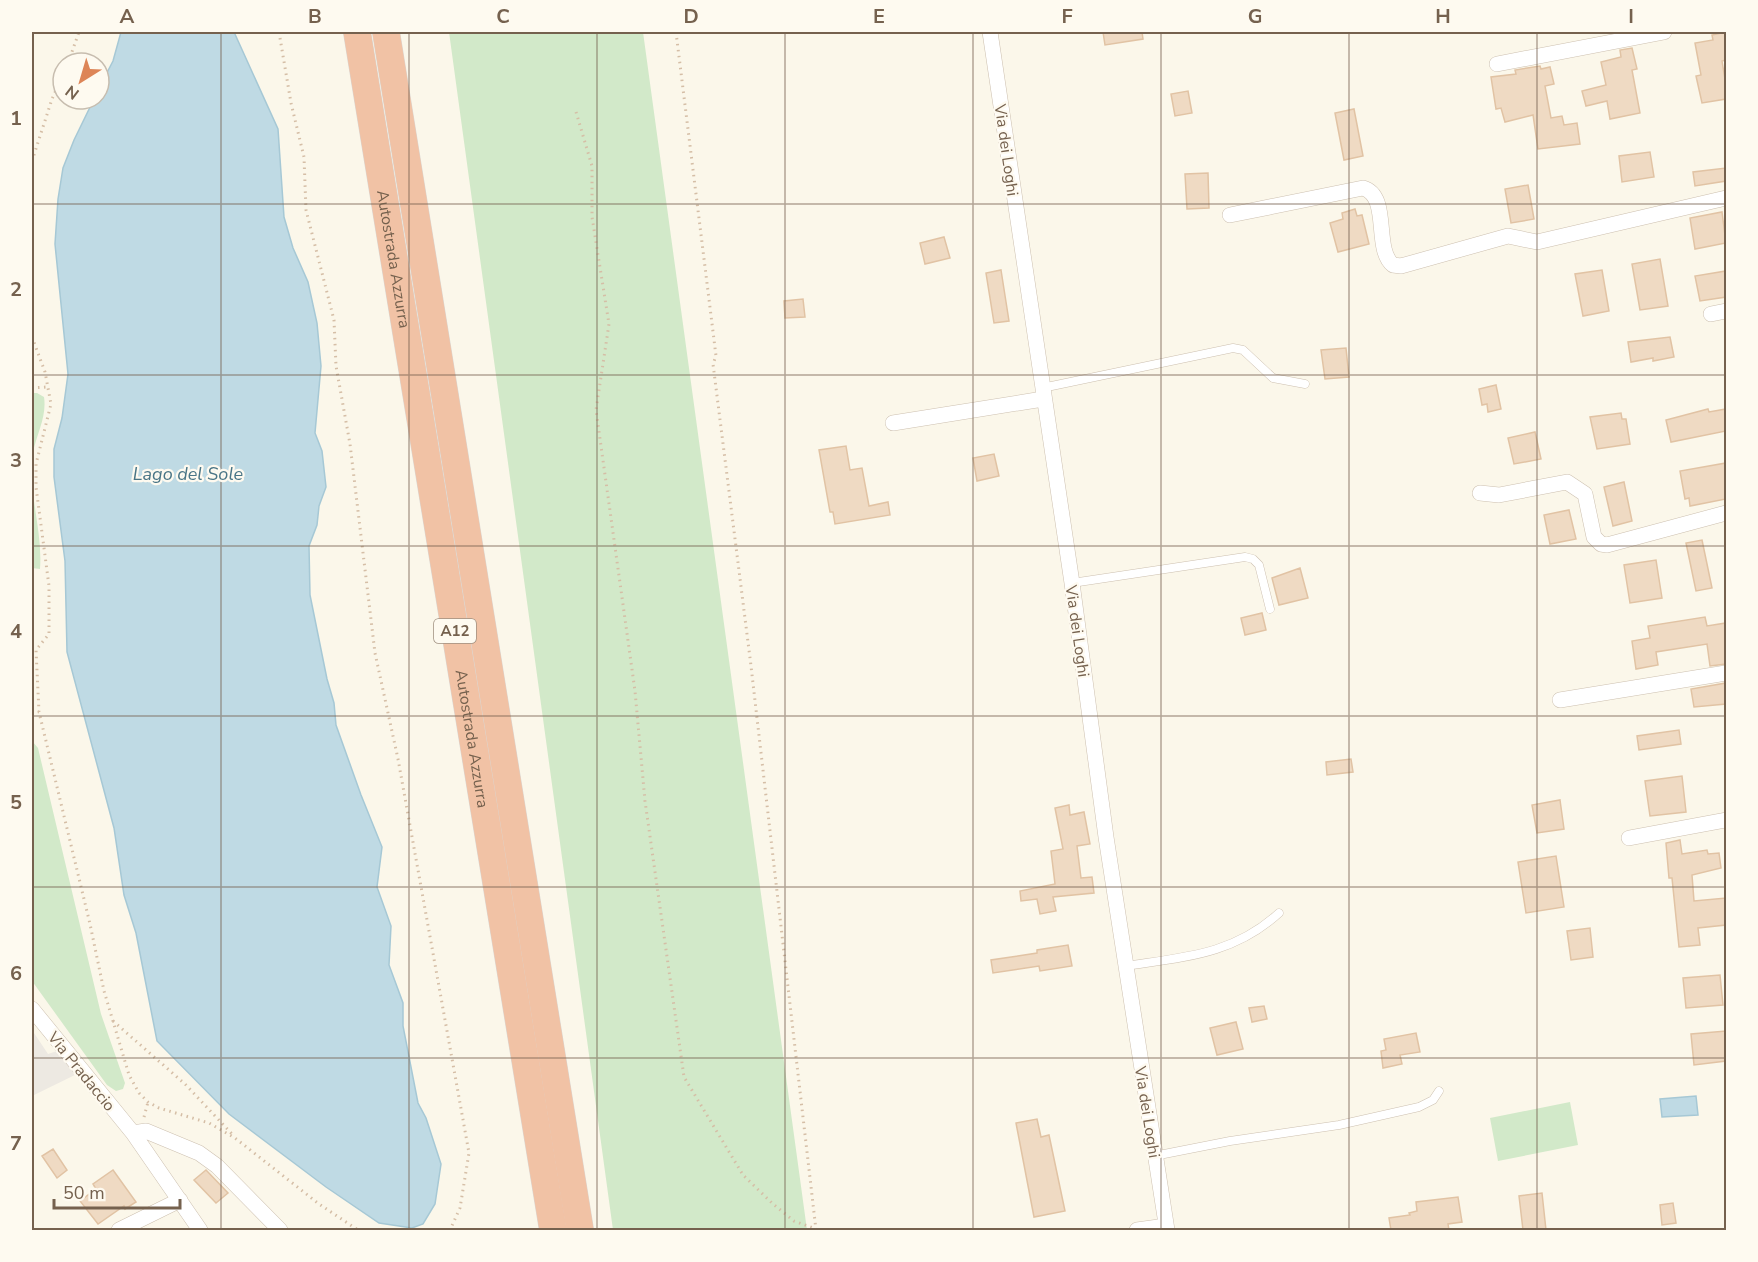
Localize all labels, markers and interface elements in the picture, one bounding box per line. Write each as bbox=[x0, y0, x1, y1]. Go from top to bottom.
text: A bbox=[120, 3, 135, 30]
text: B bbox=[308, 3, 322, 30]
text: C bbox=[496, 3, 510, 30]
text: D bbox=[683, 3, 699, 30]
text: E bbox=[873, 3, 885, 30]
text: F bbox=[1061, 3, 1073, 30]
text: G bbox=[1248, 3, 1262, 30]
text: H bbox=[1435, 3, 1451, 30]
text: I bbox=[1628, 3, 1634, 30]
north arrow bbox=[51, 51, 111, 111]
text: N bbox=[61, 80, 84, 105]
street label: Via dei Loghi bbox=[989, 102, 1023, 198]
text: 1 bbox=[10, 105, 22, 132]
street label: Autostrada Azzurra bbox=[371, 188, 415, 330]
text: 2 bbox=[10, 276, 22, 303]
text: 3 bbox=[10, 447, 22, 474]
water label: Lago del Sole bbox=[133, 462, 244, 486]
street label: Via dei Loghi bbox=[1060, 583, 1094, 679]
text: 4 bbox=[10, 618, 22, 645]
road number: A12 bbox=[434, 619, 476, 643]
street label: Autostrada Azzurra bbox=[449, 668, 494, 810]
text: 5 bbox=[10, 789, 22, 816]
text: 6 bbox=[10, 960, 22, 987]
street label: Via Pradaccio bbox=[42, 1026, 120, 1116]
street label: Via dei Loghi bbox=[1129, 1064, 1165, 1160]
text: 7 bbox=[10, 1130, 22, 1157]
scale bar bbox=[54, 1172, 180, 1210]
text: 50 m bbox=[63, 1181, 105, 1205]

